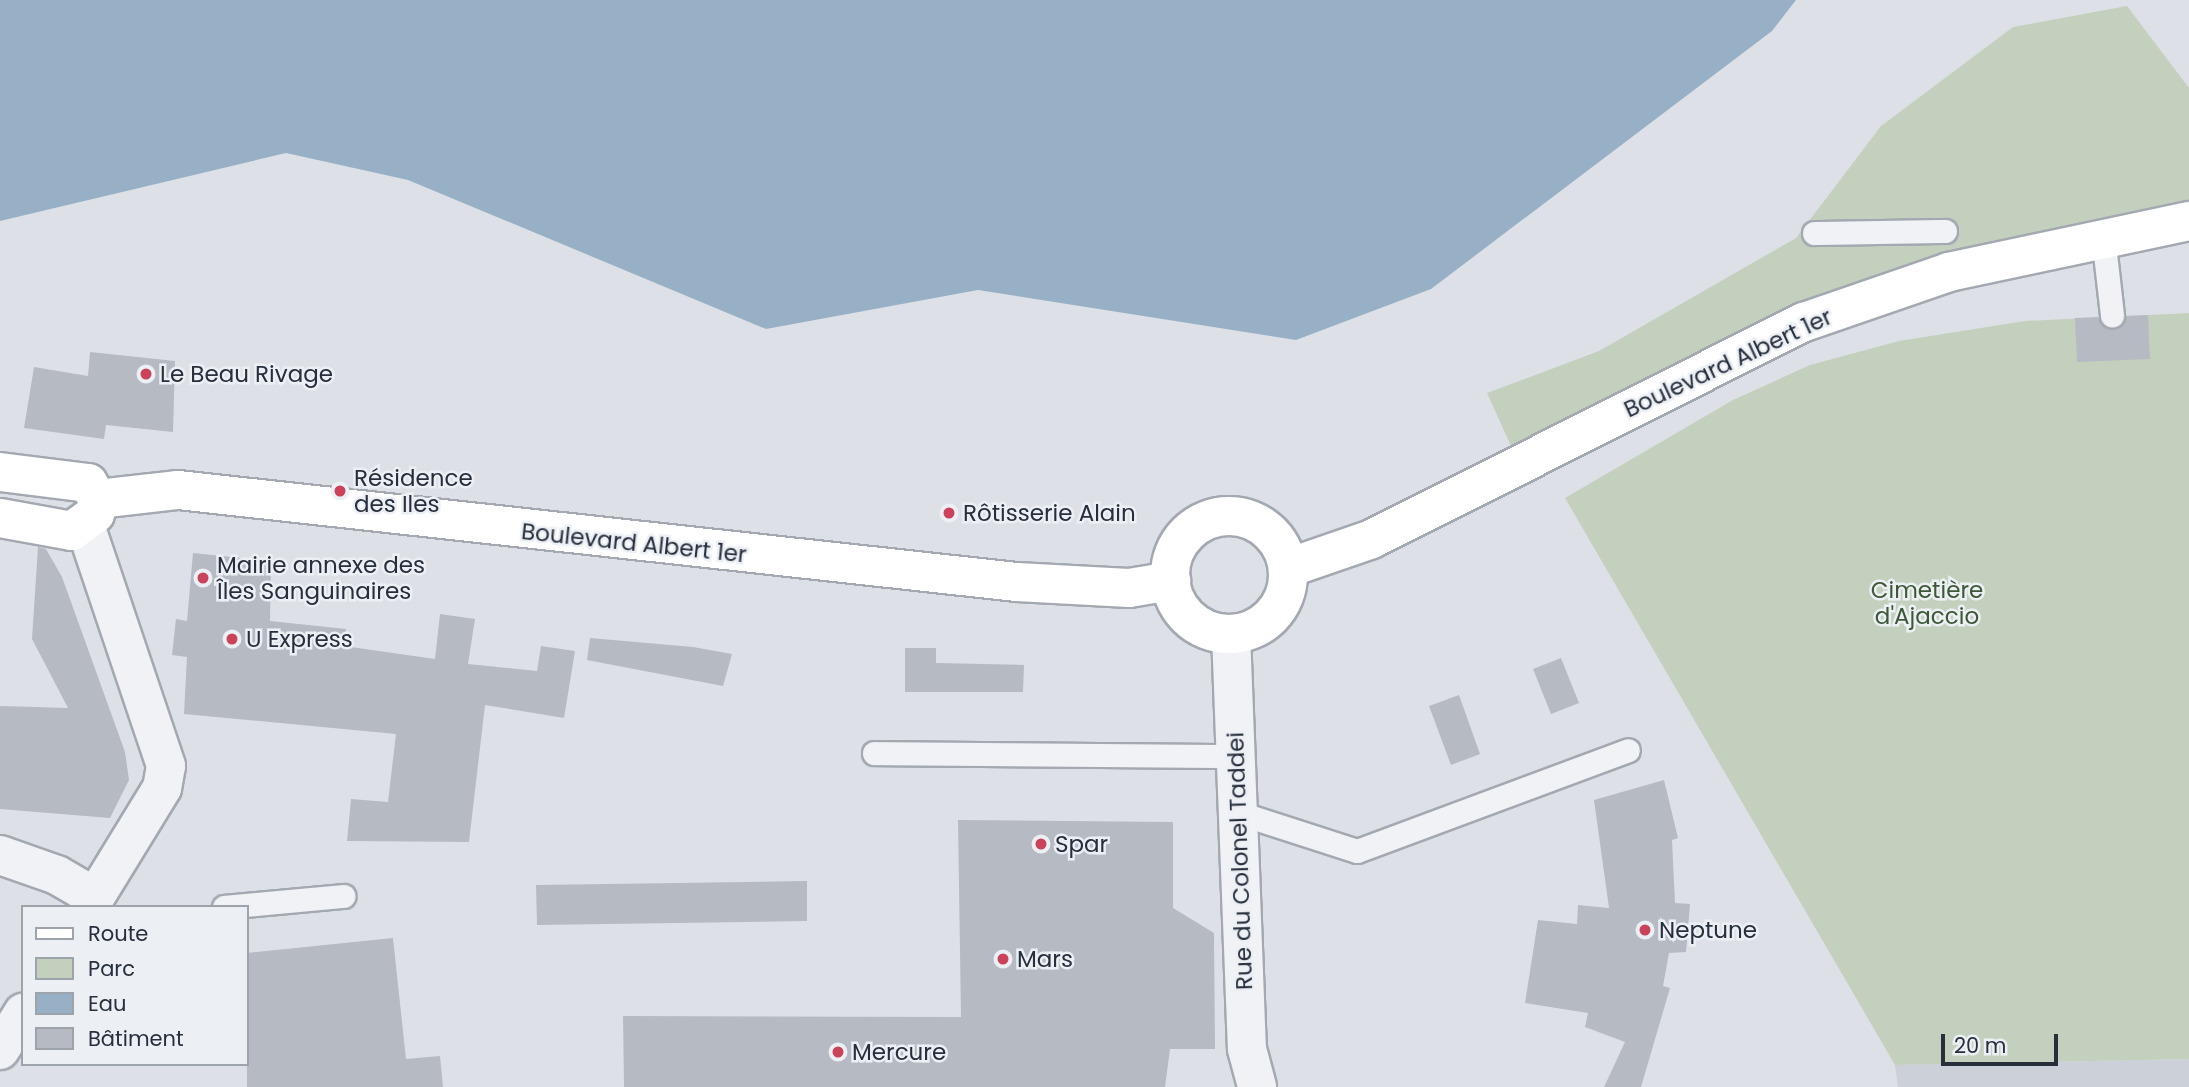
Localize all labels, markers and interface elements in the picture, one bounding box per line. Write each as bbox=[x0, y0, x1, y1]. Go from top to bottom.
street label: Boulevard Albert 1er bbox=[1620, 303, 1836, 423]
place label: Le Beau Rivage bbox=[160, 360, 333, 388]
marker: Le Beau Rivage bbox=[138, 366, 154, 382]
place label: Résidence des Iles bbox=[354, 464, 473, 518]
marker: Résidence des Iles bbox=[332, 483, 348, 499]
place label: Rôtisserie Alain bbox=[963, 499, 1136, 527]
marker: Rôtisserie Alain bbox=[941, 505, 957, 521]
street label: Boulevard Albert 1er bbox=[520, 517, 748, 569]
place label: Mairie annexe des Îles Sanguinaires bbox=[217, 551, 425, 605]
marker: Mairie annexe des Îles Sanguinaires bbox=[195, 570, 211, 586]
park label: Cimetière d'Ajaccio bbox=[1871, 576, 1983, 630]
place label: U Express bbox=[246, 625, 353, 653]
marker: U Express bbox=[224, 631, 240, 647]
street label: Rue du Colonel Taddei bbox=[1222, 732, 1258, 990]
place label: Spar bbox=[1055, 830, 1108, 858]
marker: Spar bbox=[1033, 836, 1049, 852]
legend bbox=[21, 905, 248, 1066]
place label: Neptune bbox=[1659, 916, 1757, 944]
text: Route bbox=[88, 919, 148, 948]
marker: Neptune bbox=[1637, 922, 1653, 938]
place label: Mars bbox=[1017, 945, 1073, 973]
marker: Mars bbox=[995, 951, 1011, 967]
text: Parc bbox=[88, 954, 135, 983]
text: Eau bbox=[88, 989, 126, 1018]
scale bar bbox=[1944, 1020, 2061, 1064]
text: Bâtiment bbox=[88, 1024, 184, 1053]
text: 20 m bbox=[1954, 1031, 2007, 1060]
place label: Mercure bbox=[852, 1038, 946, 1066]
marker: Mercure bbox=[830, 1044, 846, 1060]

